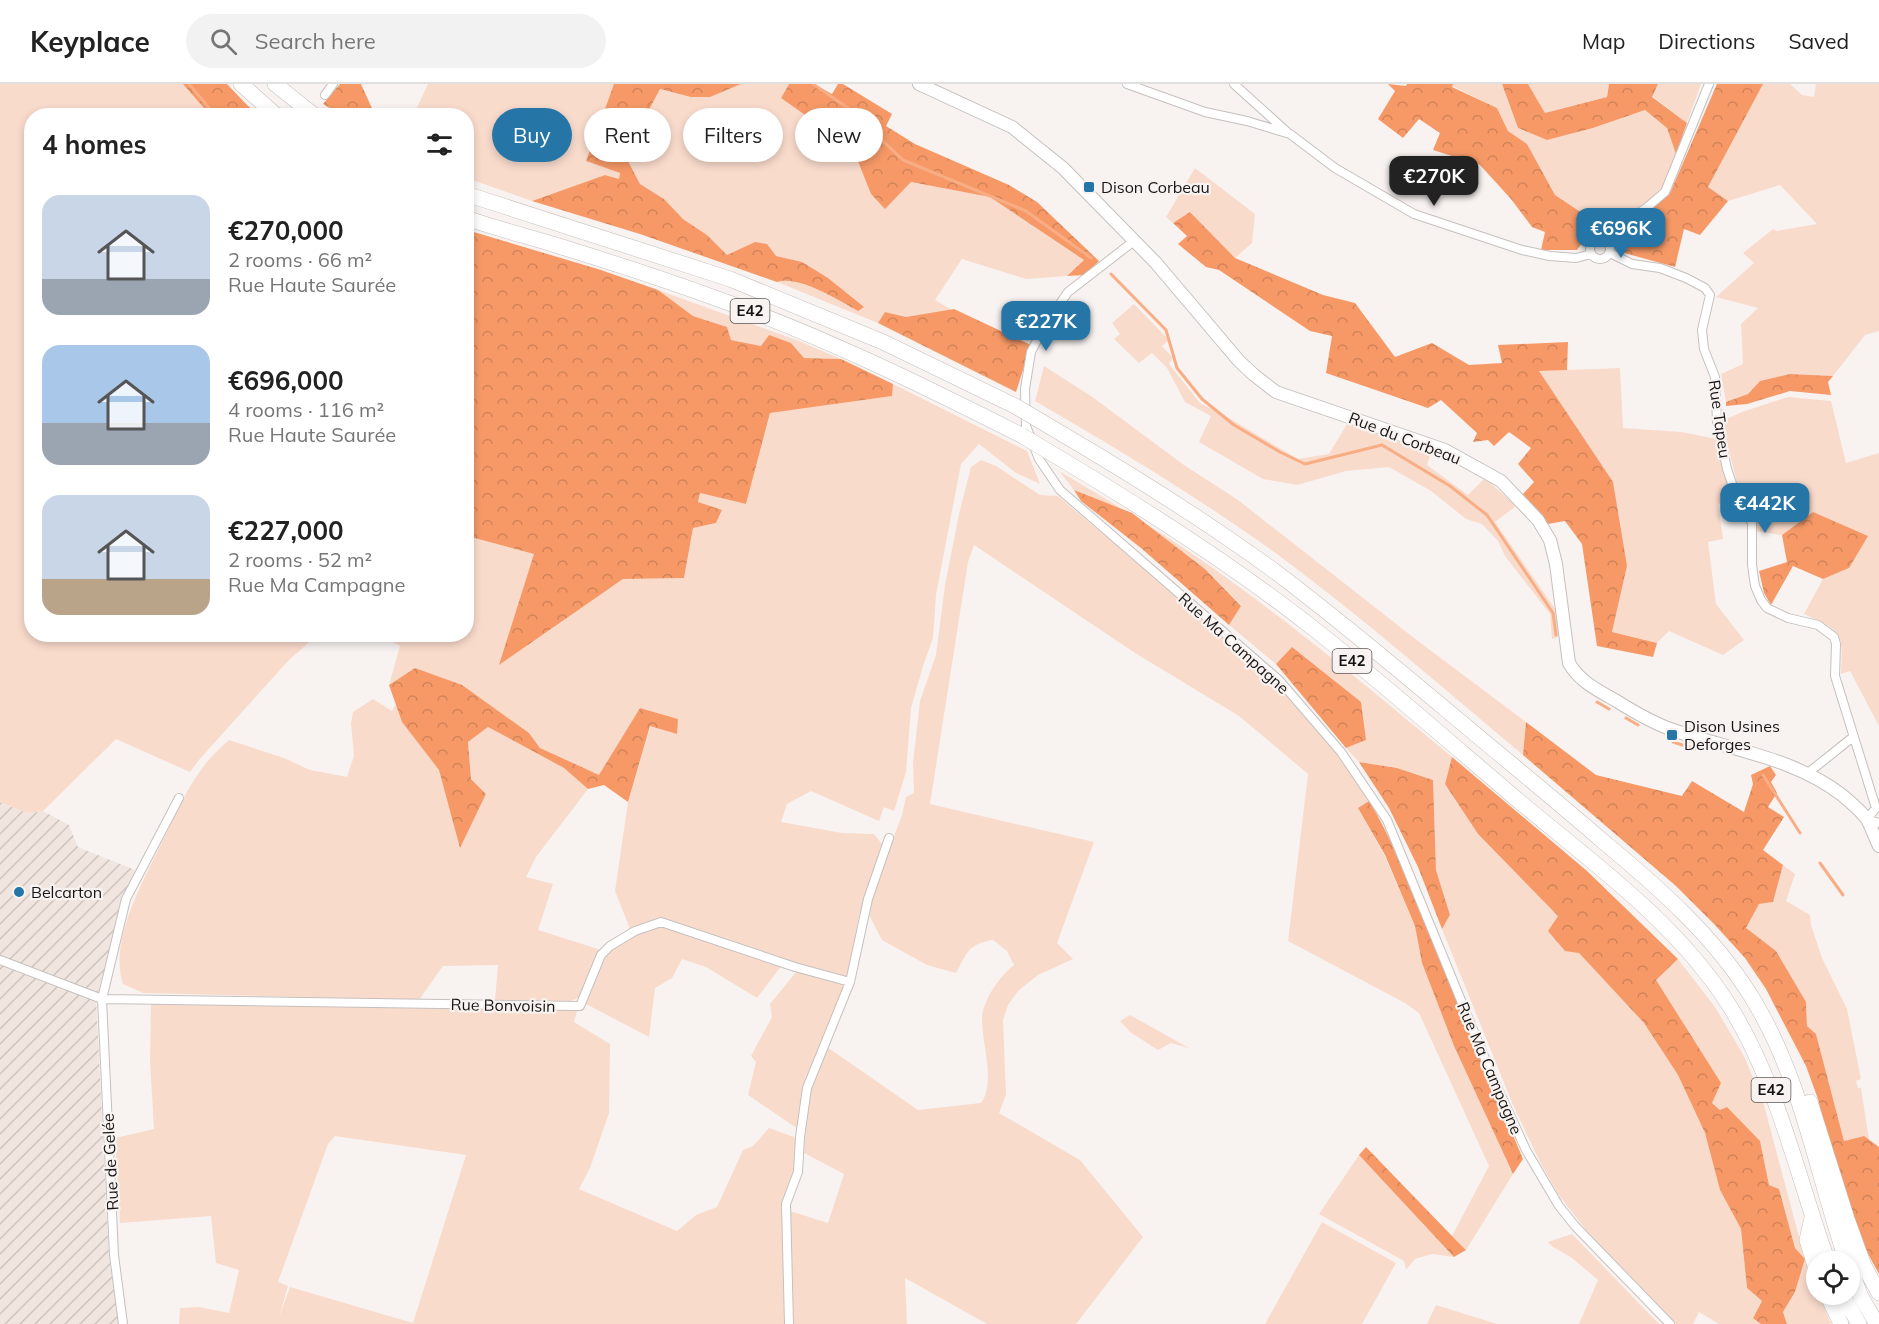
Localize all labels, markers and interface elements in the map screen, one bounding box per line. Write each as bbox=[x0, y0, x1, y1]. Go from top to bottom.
search box bbox=[186, 14, 606, 68]
text: Keyplace bbox=[30, 24, 150, 59]
icon: search bbox=[207, 25, 240, 58]
text: Search here bbox=[255, 27, 376, 55]
text: Map bbox=[1582, 28, 1625, 54]
text: Directions bbox=[1658, 28, 1755, 54]
text: Saved bbox=[1788, 28, 1849, 54]
chip: Buy bbox=[492, 108, 572, 162]
chip: Rent bbox=[584, 108, 671, 162]
chip: Filters bbox=[683, 108, 783, 162]
chip: New bbox=[795, 108, 883, 162]
text: 4 homes bbox=[42, 128, 146, 161]
icon: filters bbox=[423, 128, 456, 161]
pin: €270K bbox=[1392, 156, 1476, 207]
text: €270K bbox=[1403, 163, 1465, 188]
place label: Dison Corbeau bbox=[1101, 177, 1210, 197]
marker: Dison Corbeau bbox=[1082, 180, 1096, 194]
pin: €696K bbox=[1579, 208, 1663, 259]
text: €270,000 bbox=[228, 214, 344, 247]
text: €696K bbox=[1590, 215, 1652, 240]
icon: home bbox=[90, 219, 162, 291]
text: 2 rooms · 66 m² bbox=[228, 247, 372, 272]
text: Rue Haute Saurée bbox=[228, 272, 396, 297]
road number: E42 bbox=[730, 299, 770, 323]
pin: €227K bbox=[1004, 301, 1088, 352]
text: €227K bbox=[1015, 308, 1077, 333]
text: €696,000 bbox=[228, 364, 344, 397]
icon: home bbox=[90, 369, 162, 441]
street label: Rue Tapeu bbox=[1705, 379, 1735, 459]
text: 4 rooms · 116 m² bbox=[228, 397, 384, 422]
street label: Rue du Corbeau bbox=[1346, 407, 1464, 469]
text: Rue Haute Saurée bbox=[228, 422, 396, 447]
pin: €442K bbox=[1723, 483, 1807, 534]
text: €442K bbox=[1734, 490, 1796, 515]
text: €227,000 bbox=[228, 514, 344, 547]
icon: home bbox=[90, 519, 162, 591]
text: 2 rooms · 52 m² bbox=[228, 547, 372, 572]
text: Rue Ma Campagne bbox=[228, 572, 405, 597]
street label: Rue Ma Campagne bbox=[1175, 588, 1293, 698]
road number: E42 bbox=[1332, 649, 1372, 673]
place label: Dison Usines Deforges bbox=[1684, 716, 1780, 754]
marker: Dison Usines Deforges bbox=[1665, 728, 1679, 742]
place label: Belcarton bbox=[31, 882, 102, 902]
marker: Belcarton bbox=[12, 885, 26, 899]
street label: Rue Bonvoisin bbox=[450, 994, 556, 1016]
street label: Rue Ma Campagne bbox=[1453, 999, 1527, 1137]
road number: E42 bbox=[1752, 1078, 1790, 1102]
street label: Rue de Gelée bbox=[97, 1113, 123, 1211]
map controls bbox=[1806, 1251, 1860, 1305]
button: locate bbox=[1806, 1251, 1860, 1305]

